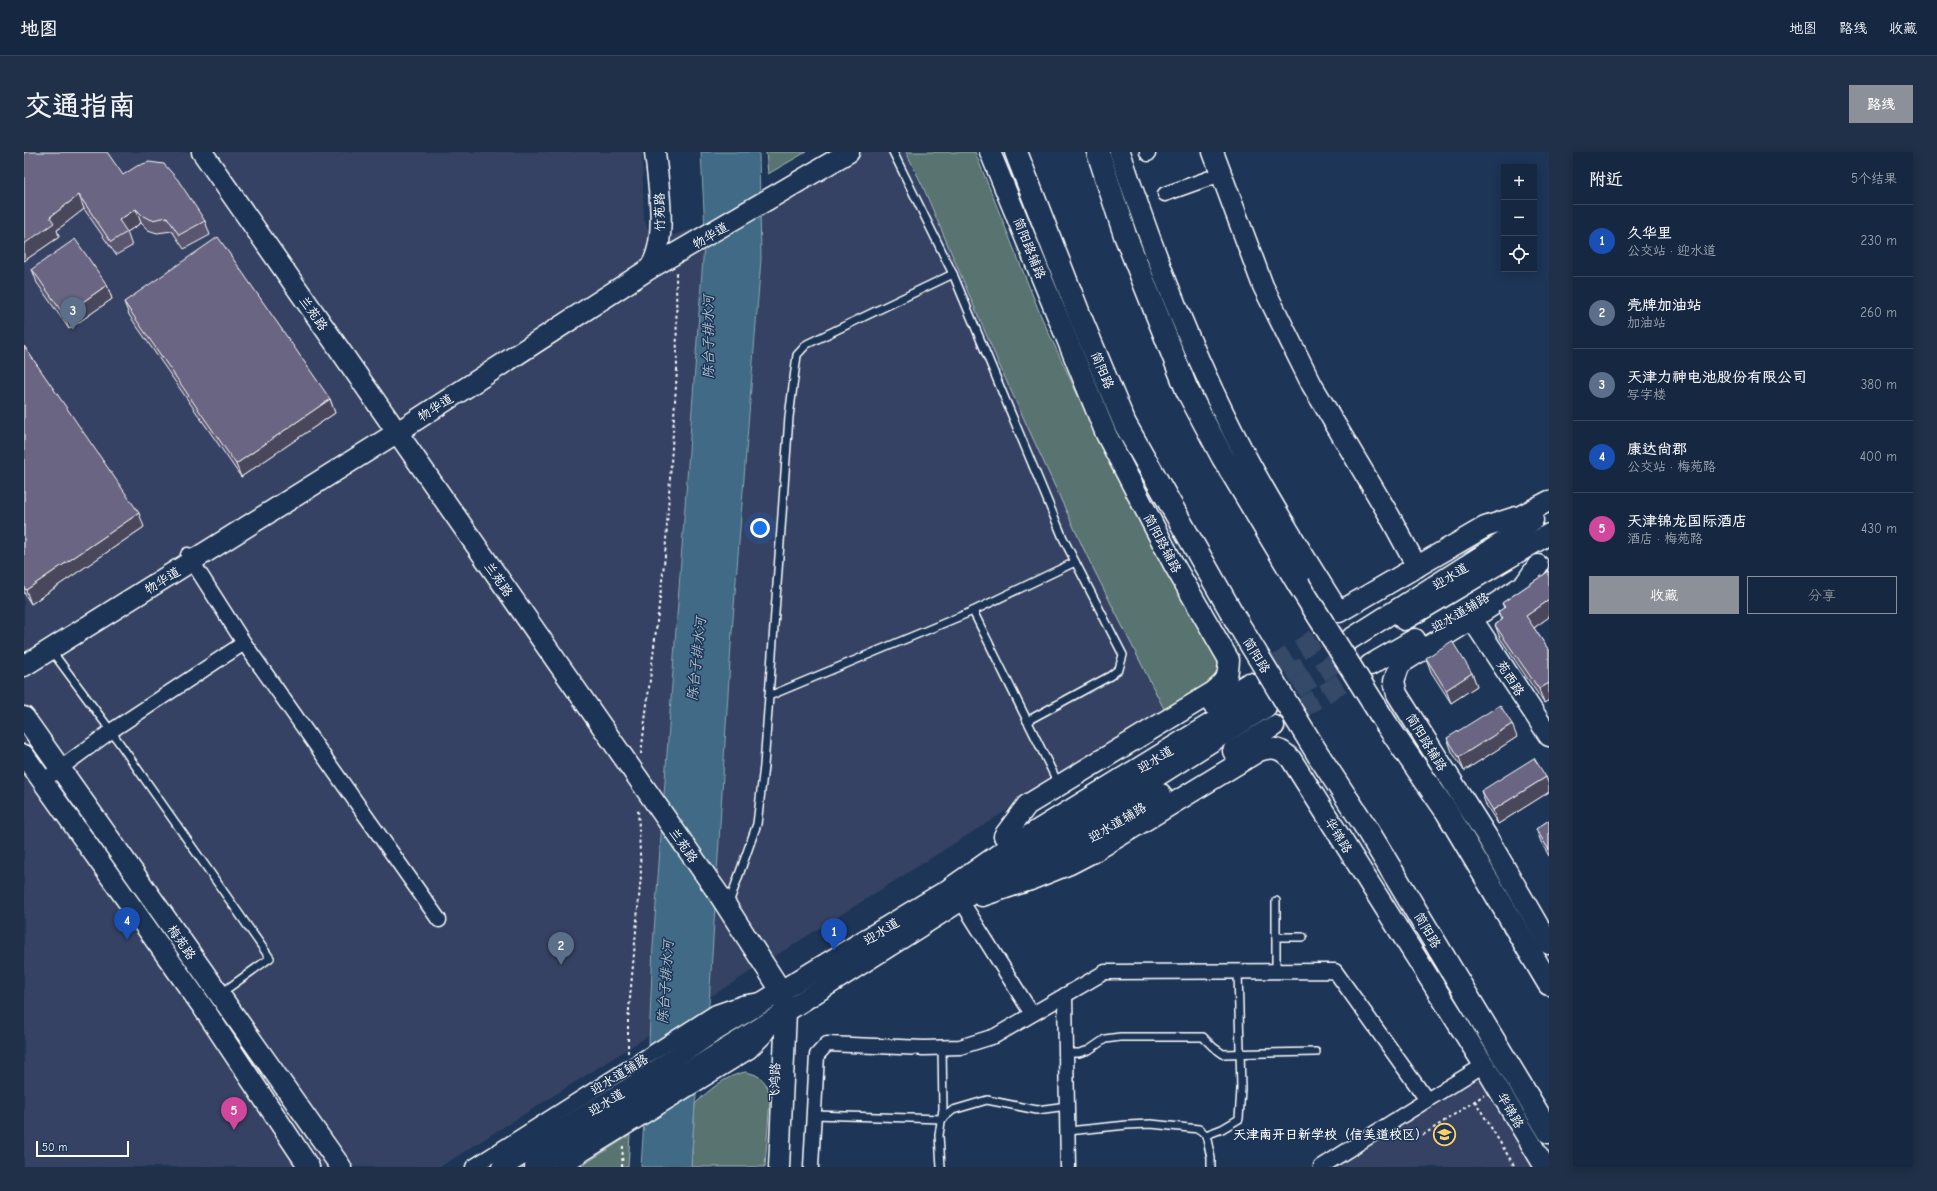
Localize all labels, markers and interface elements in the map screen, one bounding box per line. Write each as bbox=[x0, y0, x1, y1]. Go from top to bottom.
text: 地图 bbox=[20, 18, 58, 40]
text: 地图 bbox=[1789, 20, 1817, 37]
text: 路线 bbox=[1839, 20, 1867, 37]
text: 收藏 bbox=[1889, 20, 1917, 37]
button: 路线 bbox=[1849, 85, 1913, 123]
text: 交通指南 bbox=[24, 90, 136, 122]
map controls bbox=[1501, 164, 1537, 272]
button: + bbox=[1501, 164, 1537, 200]
text: 附近 bbox=[1589, 170, 1623, 189]
text: 5个结果 bbox=[1851, 171, 1897, 186]
street label: 竹苑路 bbox=[652, 192, 667, 232]
button: − bbox=[1501, 200, 1537, 236]
street label: 简阳路辅路 bbox=[1010, 215, 1049, 281]
street label: 物华道 bbox=[690, 219, 731, 252]
text: 久华里 bbox=[1627, 224, 1672, 242]
text: 1 bbox=[1599, 233, 1605, 248]
text: 230 m bbox=[1861, 233, 1897, 248]
button: locate bbox=[1501, 236, 1537, 272]
text: 公交站 · 迎水道 bbox=[1627, 243, 1716, 258]
street label: 兰苑路 bbox=[296, 293, 331, 334]
water label: 陈台子排水河 bbox=[700, 293, 717, 379]
text: 壳牌加油站 bbox=[1627, 296, 1702, 314]
pin: 3 bbox=[60, 297, 86, 330]
text: 2 bbox=[1599, 305, 1605, 320]
text: 260 m bbox=[1860, 305, 1897, 320]
text: 加油站 bbox=[1627, 315, 1666, 330]
street label: 简阳路 bbox=[1088, 349, 1117, 391]
text: 天津力神电池股份有限公司 bbox=[1627, 368, 1807, 386]
text: 3 bbox=[1599, 377, 1605, 392]
text: 380 m bbox=[1861, 377, 1897, 392]
text: 写字楼 bbox=[1627, 387, 1666, 402]
street label: 物华道 bbox=[415, 391, 456, 424]
text: 康达尚郡 bbox=[1627, 440, 1687, 458]
text: 4 bbox=[1599, 449, 1605, 464]
text: 400 m bbox=[1860, 449, 1897, 464]
text: 公交站 · 梅苑路 bbox=[1627, 459, 1716, 474]
street label: 简阳路辅路 bbox=[1141, 511, 1184, 575]
text: 天津锦龙国际酒店 bbox=[1627, 512, 1747, 530]
your location bbox=[750, 518, 770, 538]
text: 5 bbox=[1599, 521, 1605, 536]
text: 430 m bbox=[1861, 521, 1897, 536]
text: 酒店 · 梅苑路 bbox=[1627, 531, 1703, 546]
street label: 兰苑路 bbox=[481, 559, 516, 600]
street label: 迎水道 bbox=[1430, 560, 1471, 593]
street label: 物华道 bbox=[142, 564, 183, 597]
button: 收藏 bbox=[1589, 576, 1739, 614]
button: 分享 bbox=[1747, 576, 1897, 614]
street label: 迎水道辅路 bbox=[1429, 589, 1492, 636]
water label: 陈台子排水河 bbox=[684, 614, 710, 702]
street label: 简阳路 bbox=[1240, 635, 1273, 676]
street label: 苑西路 bbox=[1494, 658, 1527, 699]
street label: 简阳路辅路 bbox=[1403, 711, 1450, 774]
street label: 迎水道 bbox=[1135, 743, 1176, 776]
street label: 迎水道辅路 bbox=[1086, 799, 1149, 846]
street label: 华锦路 bbox=[1322, 815, 1355, 856]
street label: 兰苑路 bbox=[666, 825, 701, 866]
pin: 4 bbox=[114, 907, 140, 940]
street label: 简阳路 bbox=[1411, 910, 1444, 951]
street label: 迎水道 bbox=[861, 915, 902, 948]
pin: 1 bbox=[821, 918, 847, 951]
street label: 梅苑路 bbox=[164, 922, 199, 963]
pin: 2 bbox=[548, 932, 574, 965]
water label: 陈台子排水河 bbox=[654, 938, 677, 1025]
street label: 迎水道辅路 bbox=[588, 1051, 651, 1098]
street label: 飞鸿路 bbox=[766, 1062, 783, 1102]
street label: 迎水道 bbox=[586, 1086, 627, 1119]
street label: 华锦路 bbox=[1494, 1090, 1527, 1131]
pin: 5 bbox=[221, 1097, 247, 1130]
school or university icon: 天津南开日新学校（信美道校区） bbox=[1431, 1121, 1457, 1147]
place label: 天津南开日新学校（信美道校区） bbox=[1233, 1127, 1428, 1142]
scale bar bbox=[36, 1139, 129, 1158]
text: 50 m bbox=[42, 1141, 67, 1154]

